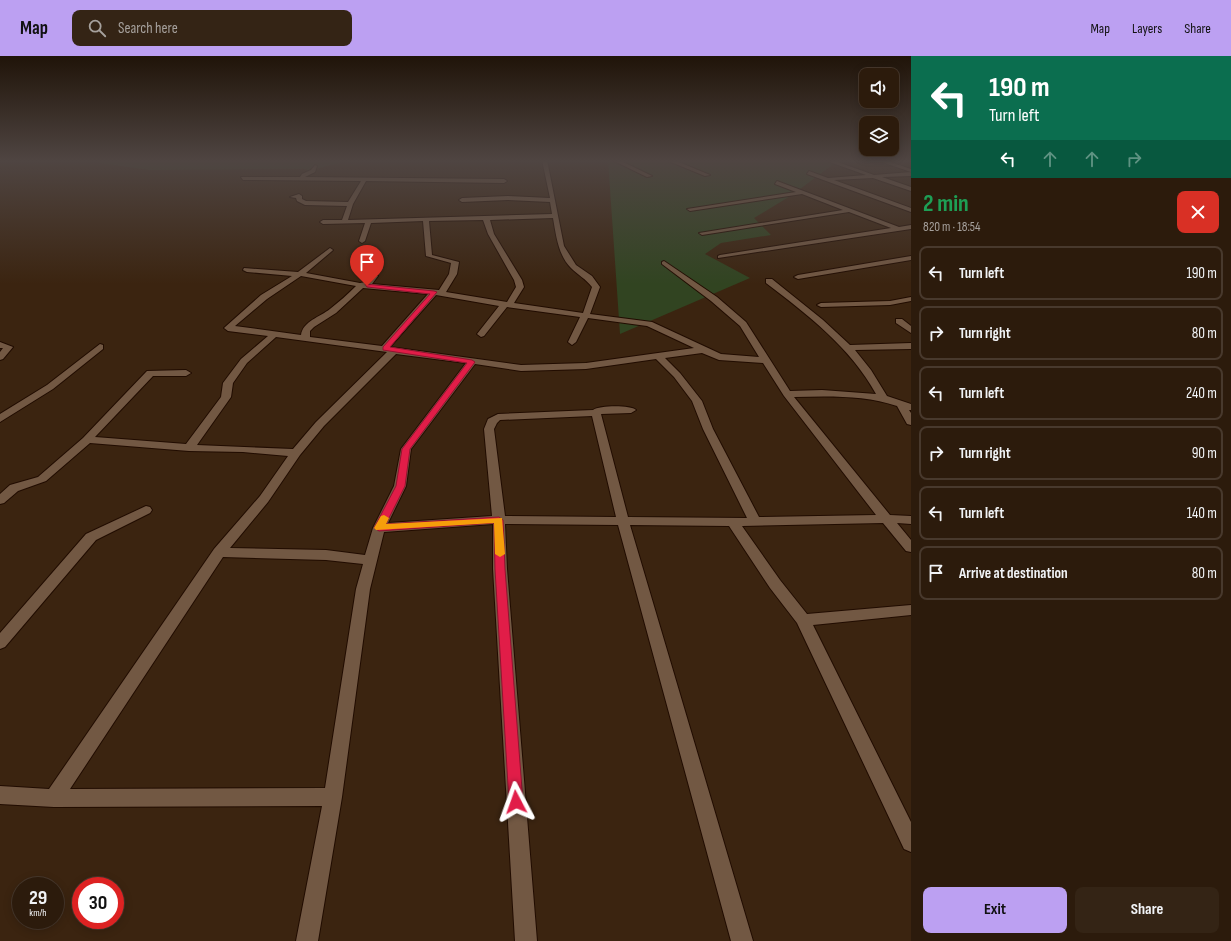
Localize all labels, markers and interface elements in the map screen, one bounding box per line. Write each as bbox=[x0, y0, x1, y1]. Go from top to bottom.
search box bbox=[72, 10, 352, 46]
text: Map bbox=[20, 17, 48, 40]
icon: search bbox=[86, 17, 108, 39]
text: Search here bbox=[118, 19, 178, 38]
text: Map bbox=[1090, 20, 1110, 37]
text: Layers bbox=[1132, 20, 1162, 37]
text: Share bbox=[1184, 20, 1211, 37]
map controls bbox=[859, 68, 899, 156]
button: sound bbox=[859, 68, 899, 108]
text: 190 m bbox=[989, 71, 1050, 104]
icon: left bbox=[923, 72, 975, 124]
text: Turn left bbox=[989, 105, 1040, 126]
button: layers bbox=[859, 116, 899, 156]
icon: left bbox=[997, 148, 1019, 170]
icon: ahead bbox=[1039, 148, 1061, 170]
icon: ahead bbox=[1081, 148, 1103, 170]
icon: right bbox=[1123, 148, 1145, 170]
text: 2 min bbox=[923, 189, 969, 218]
button: close bbox=[1177, 191, 1219, 233]
text: 820 m · 18:54 bbox=[923, 219, 981, 235]
pin bbox=[350, 245, 384, 286]
icon: arrive bbox=[356, 251, 378, 273]
icon: left bbox=[925, 262, 947, 284]
text: Turn left bbox=[959, 264, 1004, 283]
text: 190 m bbox=[1186, 264, 1217, 283]
icon: right bbox=[925, 322, 947, 344]
text: Turn right bbox=[959, 324, 1011, 343]
text: 80 m bbox=[1192, 324, 1217, 343]
icon: left bbox=[925, 382, 947, 404]
text: Turn left bbox=[959, 384, 1004, 403]
text: 240 m bbox=[1186, 384, 1217, 403]
icon: right bbox=[925, 442, 947, 464]
text: Turn right bbox=[959, 444, 1011, 463]
text: 90 m bbox=[1192, 444, 1217, 463]
icon: left bbox=[925, 502, 947, 524]
text: Turn left bbox=[959, 504, 1004, 523]
text: 140 m bbox=[1187, 504, 1217, 523]
icon: arrive bbox=[925, 562, 947, 584]
text: Arrive at destination bbox=[959, 564, 1068, 583]
text: 80 m bbox=[1192, 564, 1217, 583]
position arrow bbox=[495, 781, 537, 823]
speed limit sign: 30 bbox=[72, 877, 124, 929]
text: 29 bbox=[29, 886, 47, 910]
button: Exit bbox=[923, 887, 1067, 933]
button: Share bbox=[1075, 887, 1219, 933]
text: km/h bbox=[29, 907, 47, 919]

